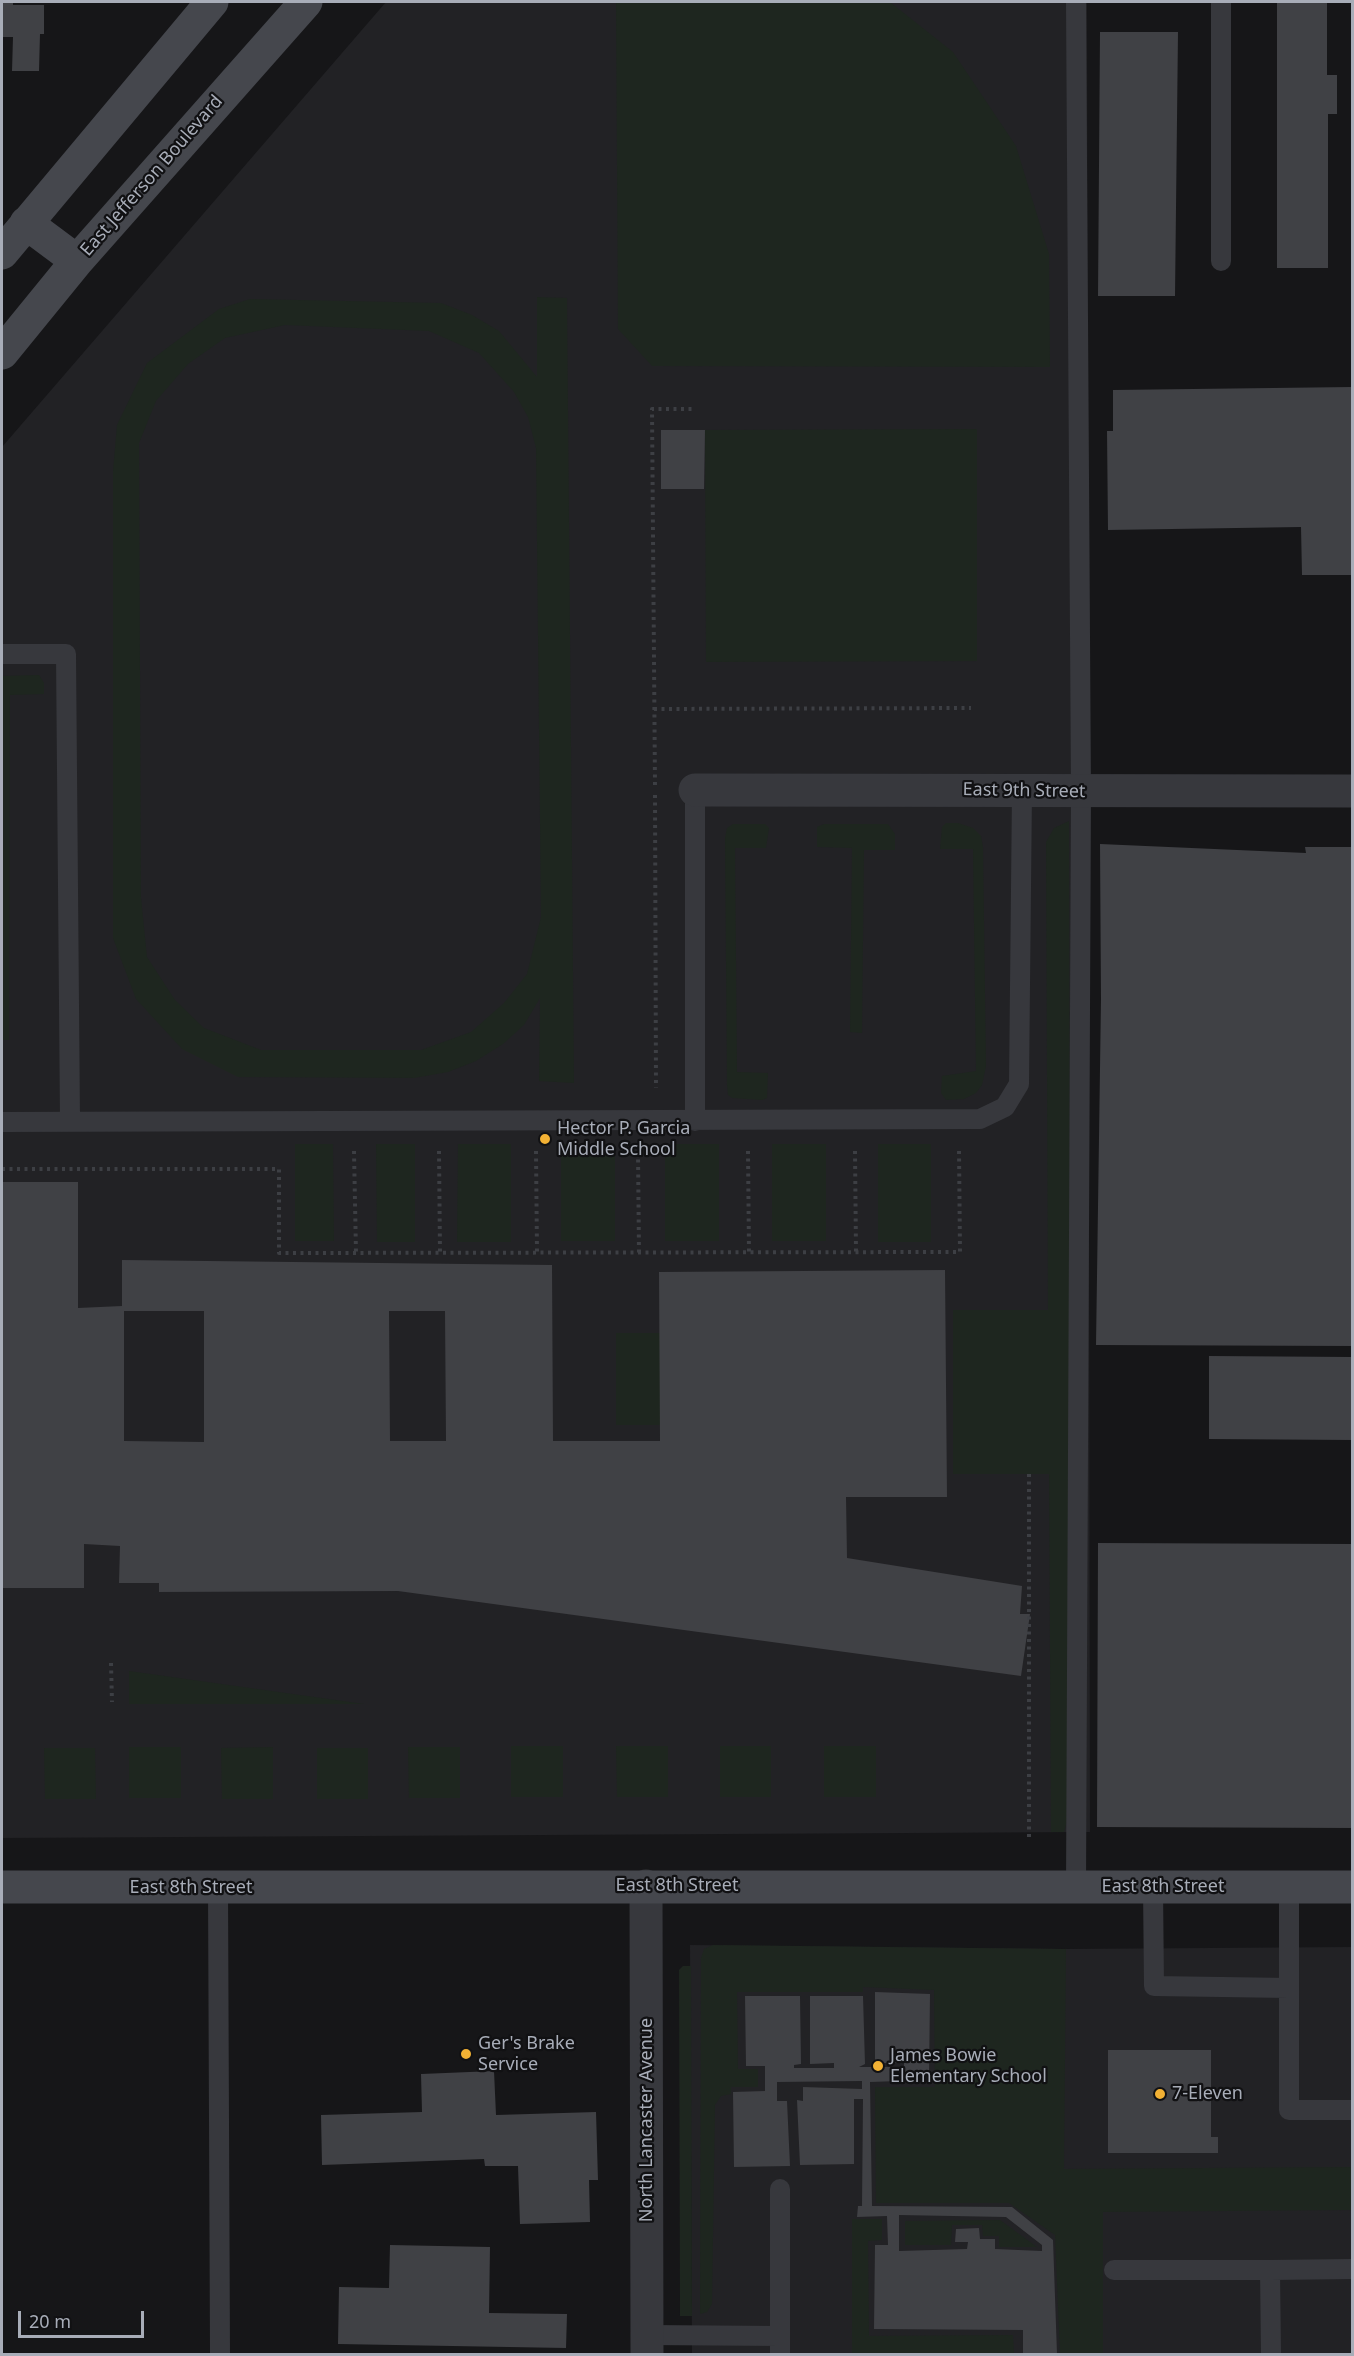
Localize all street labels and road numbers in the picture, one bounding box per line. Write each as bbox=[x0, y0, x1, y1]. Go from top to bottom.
street label: East Jefferson Boulevard bbox=[76, 91, 228, 261]
street label: East 9th Street bbox=[962, 779, 1086, 803]
street label: East 8th Street bbox=[616, 1875, 738, 1897]
street label: East 8th Street bbox=[1102, 1876, 1224, 1898]
street label: East 8th Street bbox=[130, 1877, 252, 1899]
street label: North Lancaster Avenue bbox=[636, 2018, 658, 2222]

